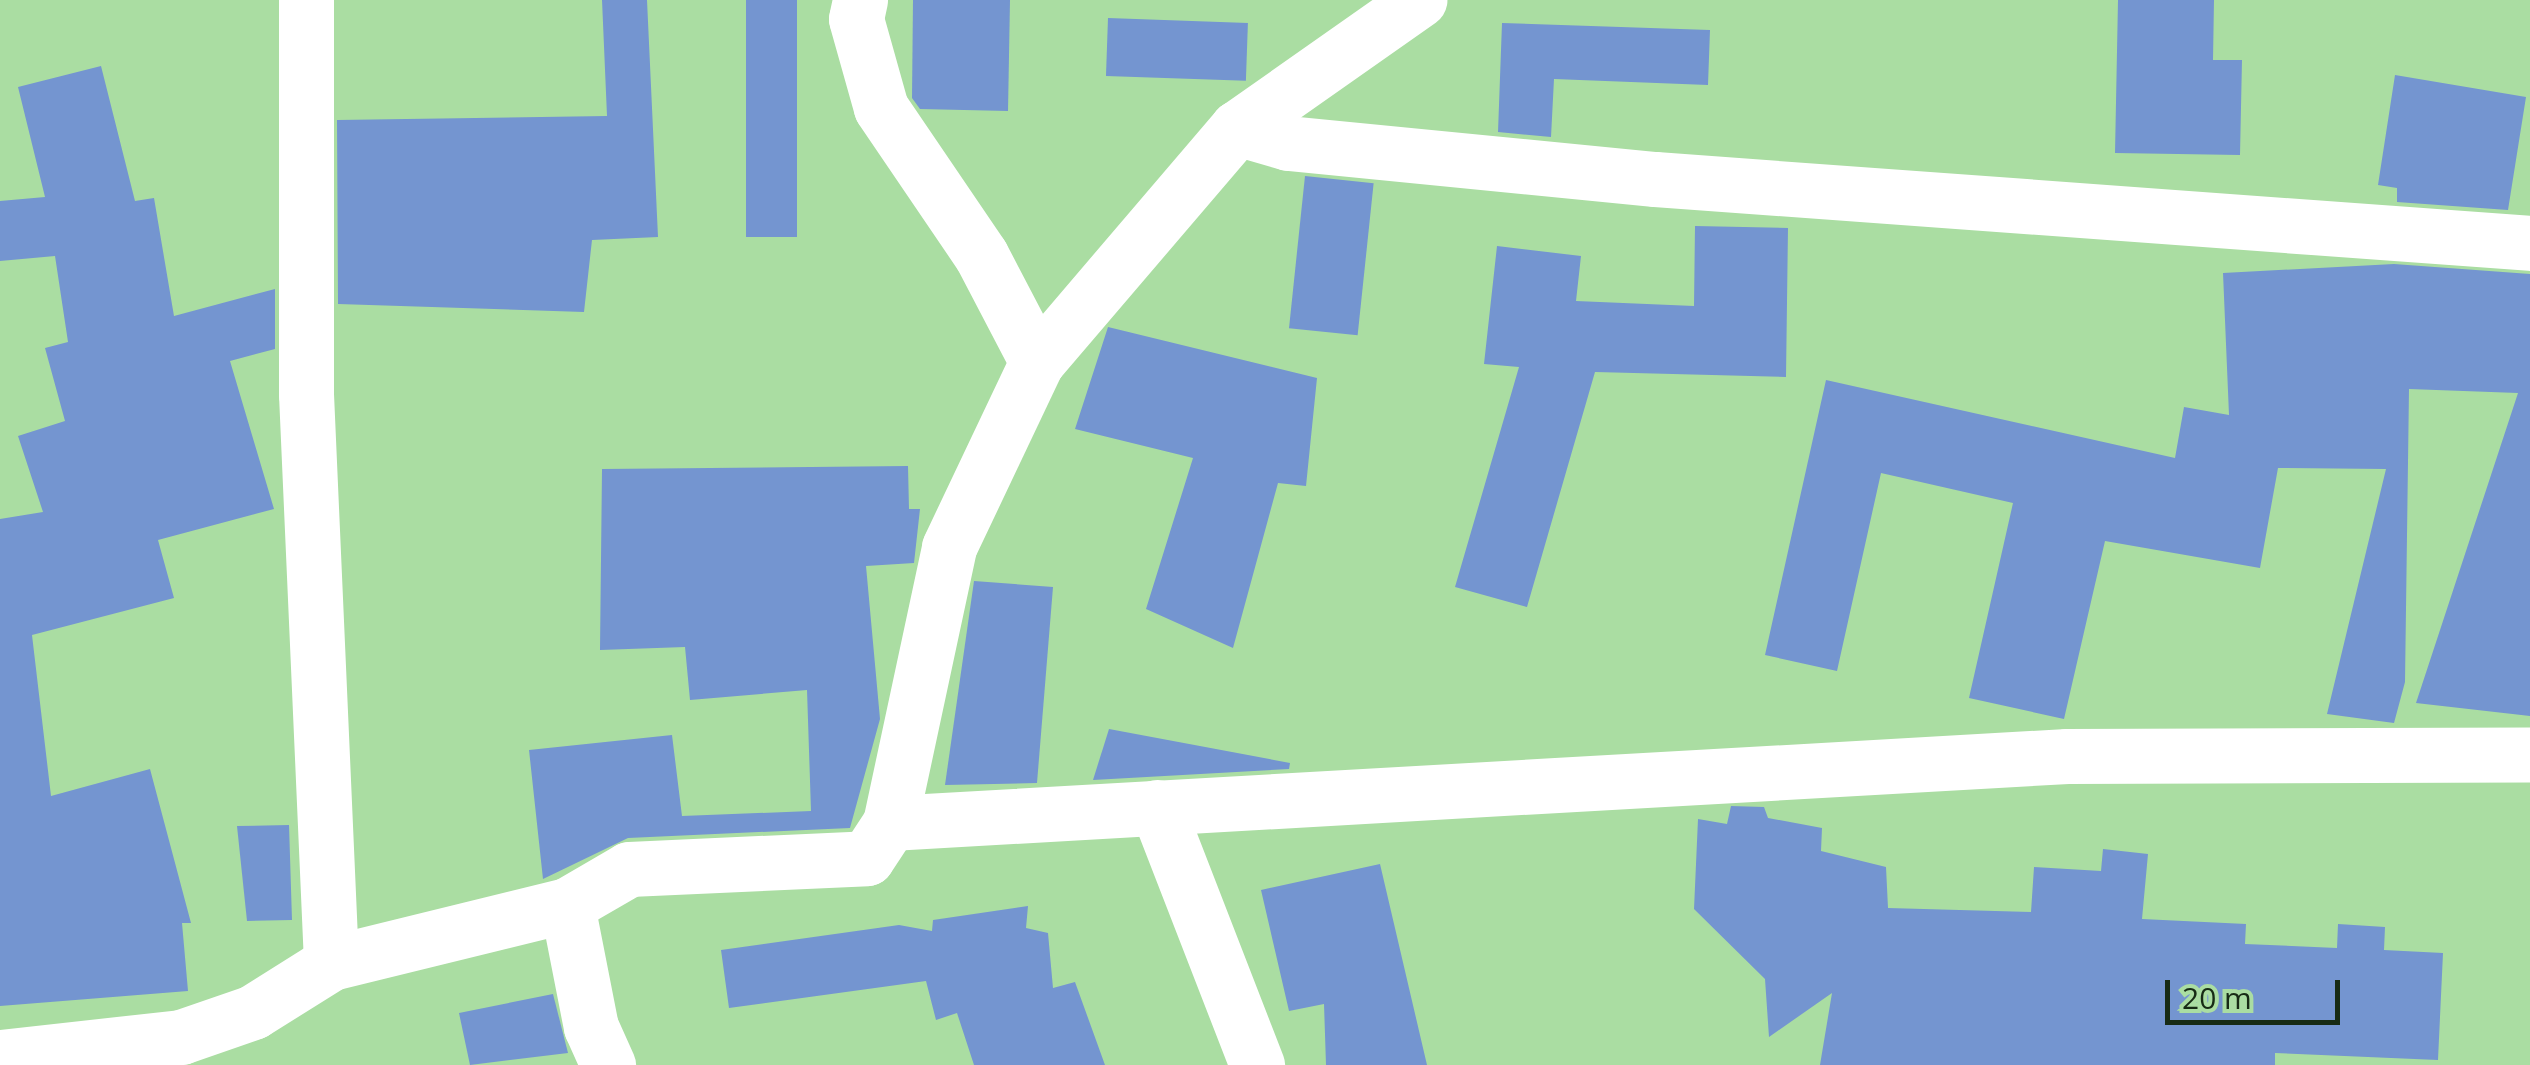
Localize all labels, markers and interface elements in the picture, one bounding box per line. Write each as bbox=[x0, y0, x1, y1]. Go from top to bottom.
scale bar bbox=[2170, 960, 2345, 1022]
text: 20 m bbox=[2182, 977, 2252, 1018]

